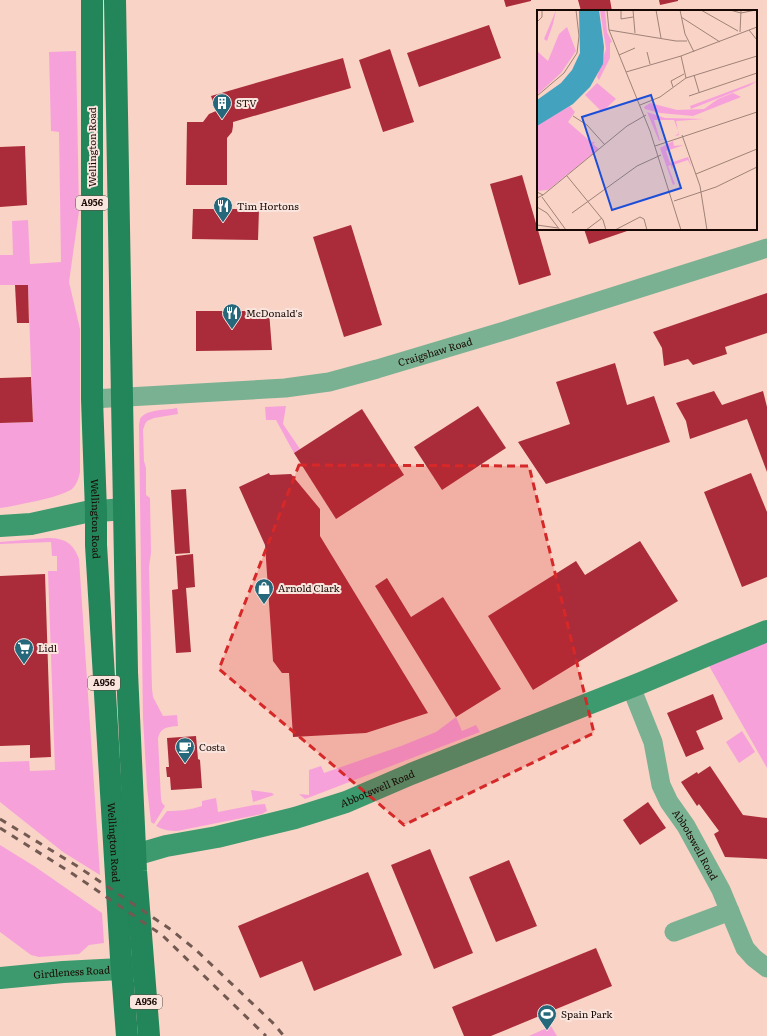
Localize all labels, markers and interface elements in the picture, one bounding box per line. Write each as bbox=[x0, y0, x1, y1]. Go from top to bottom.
inset map bbox=[537, 10, 757, 230]
building icon: STV bbox=[211, 92, 233, 120]
place label: STV bbox=[236, 95, 257, 110]
street label: Wellington Road bbox=[84, 107, 99, 187]
restaurant icon: Tim Hortons bbox=[212, 195, 234, 223]
road number: A956 bbox=[76, 196, 108, 210]
place label: Tim Hortons bbox=[237, 198, 299, 213]
restaurant icon: McDonald's bbox=[221, 302, 243, 330]
place label: McDonald's bbox=[246, 305, 303, 320]
street label: Craigshaw Road bbox=[396, 333, 474, 369]
street label: Wellington Road bbox=[88, 479, 105, 559]
shop icon: Arnold Clark bbox=[253, 577, 275, 605]
place label: Arnold Clark bbox=[278, 580, 341, 595]
supermarket icon: Lidl bbox=[13, 637, 35, 665]
place label: Lidl bbox=[38, 640, 58, 655]
road number: A956 bbox=[88, 676, 120, 690]
cafe icon: Costa bbox=[174, 736, 196, 764]
place label: Costa bbox=[199, 739, 226, 754]
street label: Abbotswell Road bbox=[338, 765, 417, 810]
street label: Wellington Road bbox=[105, 802, 124, 883]
street label: Abbotswell Road bbox=[669, 806, 722, 883]
street label: Girdleness Road bbox=[33, 962, 110, 982]
road number: A956 bbox=[130, 995, 162, 1009]
sports icon: Spain Park bbox=[536, 1003, 558, 1031]
place label: Spain Park bbox=[561, 1006, 613, 1021]

